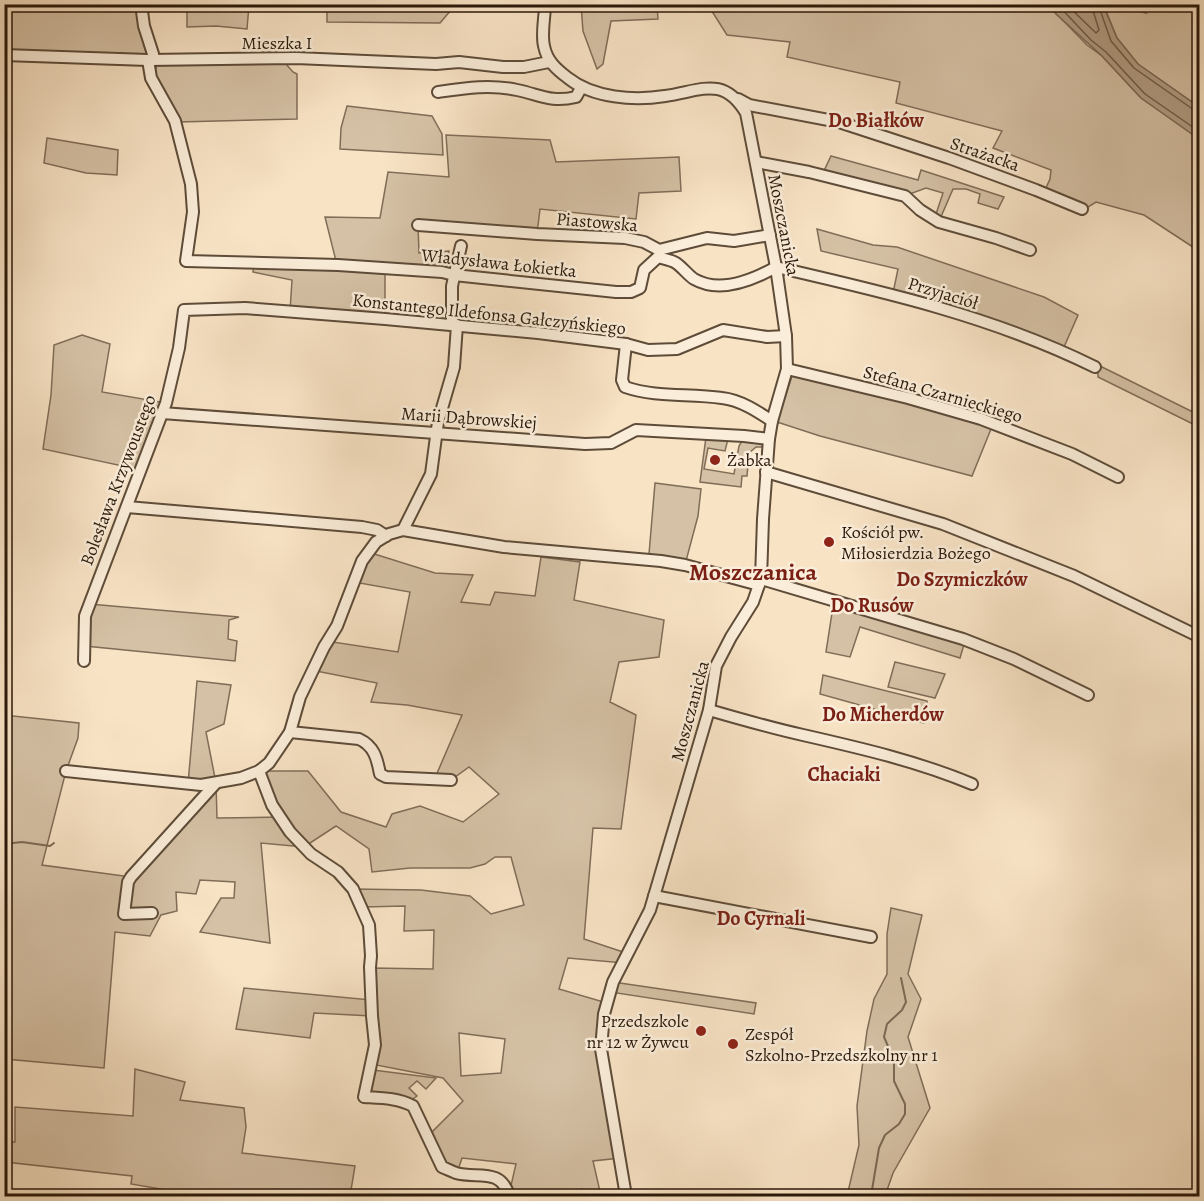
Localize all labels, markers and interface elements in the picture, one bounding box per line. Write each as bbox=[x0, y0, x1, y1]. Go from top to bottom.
street label: Mieszka I bbox=[242, 31, 312, 55]
district label: Do Białków bbox=[828, 107, 924, 134]
street label: Strażacka bbox=[947, 131, 1023, 177]
street label: Moszczanicka bbox=[762, 172, 806, 279]
street label: Piastowska bbox=[555, 206, 639, 238]
street label: Władysława Łokietka bbox=[419, 243, 578, 283]
street label: Przyjaciół bbox=[905, 271, 981, 315]
street label: Konstantego Ildefonsa Gałczyńskiego bbox=[351, 288, 627, 340]
street label: Stefana Czarnieckiego bbox=[861, 360, 1025, 428]
street label: Bolesława Krzywoustego bbox=[74, 391, 162, 569]
street label: Marii Dąbrowskiej bbox=[400, 401, 538, 435]
place label: Żabka bbox=[727, 448, 772, 472]
marker: Żabka bbox=[708, 453, 722, 467]
place label: Kościół pw. Miłosierdzia Bożego bbox=[841, 520, 991, 565]
marker: Kościół pw. Miłosierdzia Bożego bbox=[822, 535, 836, 549]
district label: Moszczanica bbox=[689, 556, 817, 588]
district label: Do Szymiczków bbox=[896, 566, 1028, 593]
district label: Do Rusów bbox=[830, 592, 914, 619]
street label: Moszczanicka bbox=[665, 657, 715, 764]
district label: Do Micherdów bbox=[822, 701, 944, 728]
district label: Chaciaki bbox=[807, 761, 881, 788]
district label: Do Cyrnali bbox=[716, 905, 806, 932]
place label: Przedszkole nr 12 w Żywcu bbox=[586, 1009, 689, 1054]
place label: Zespół Szkolno-Przedszkolny nr 1 bbox=[745, 1022, 938, 1067]
marker: Przedszkole nr 12 w Żywcu bbox=[694, 1024, 708, 1038]
marker: Zespół Szkolno-Przedszkolny nr 1 bbox=[726, 1037, 740, 1051]

